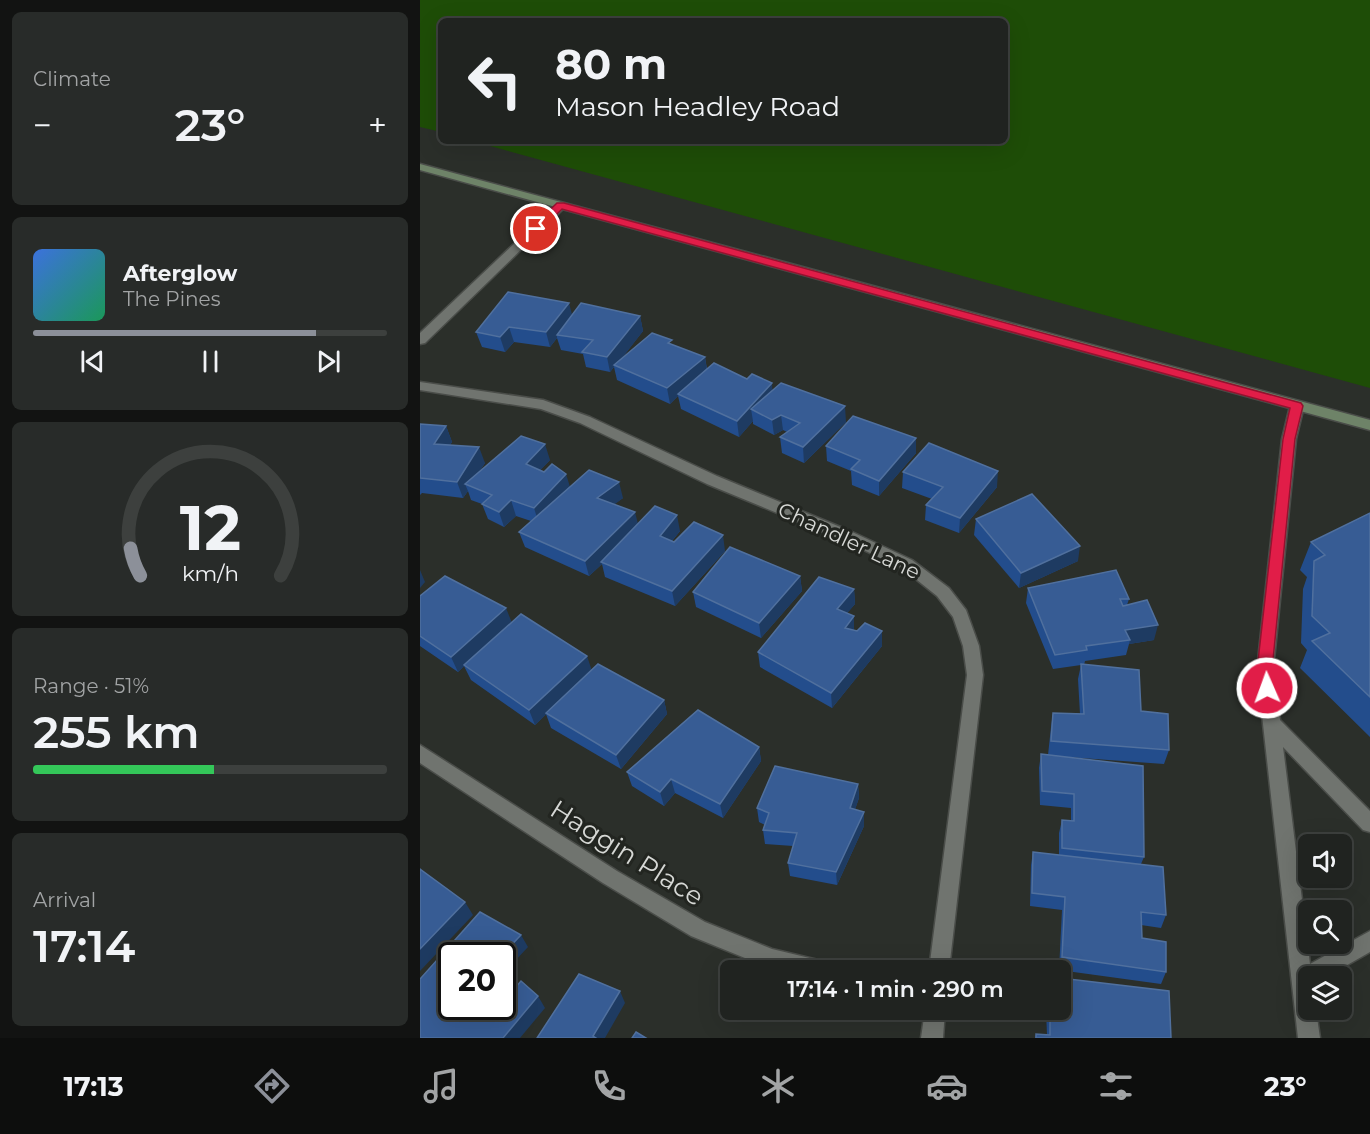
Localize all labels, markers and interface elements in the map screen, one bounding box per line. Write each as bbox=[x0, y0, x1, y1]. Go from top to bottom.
text: 80 m bbox=[555, 38, 667, 90]
icon: left bbox=[456, 42, 534, 120]
text: Climate bbox=[33, 67, 111, 91]
text: Mason Headley Road bbox=[555, 90, 840, 123]
text: 23° bbox=[175, 97, 245, 152]
text: − bbox=[33, 105, 52, 145]
text: + bbox=[368, 105, 387, 145]
pin bbox=[510, 203, 561, 254]
icon: arrive bbox=[519, 212, 552, 245]
text: Afterglow bbox=[123, 260, 237, 287]
text: The Pines bbox=[123, 287, 220, 311]
icon: previous bbox=[76, 345, 109, 378]
icon: pause bbox=[194, 345, 227, 378]
icon: next bbox=[312, 345, 345, 378]
text: 12 bbox=[179, 490, 241, 566]
street label: Chandler Lane bbox=[774, 497, 924, 584]
text: km/h bbox=[181, 560, 239, 586]
position arrow bbox=[1235, 656, 1299, 720]
text: Range · 51% bbox=[33, 674, 149, 698]
text: 255 km bbox=[33, 704, 200, 759]
street label: Haggin Place bbox=[544, 793, 710, 913]
map controls bbox=[1298, 834, 1352, 1020]
button: sound bbox=[1298, 834, 1352, 888]
text: Arrival bbox=[33, 888, 96, 912]
button: search bbox=[1298, 900, 1352, 954]
text: 17:14 bbox=[33, 918, 135, 973]
speed limit sign: 20 bbox=[438, 942, 516, 1020]
button: layers bbox=[1298, 966, 1352, 1020]
text: 17:14 · 1 min · 290 m bbox=[787, 976, 1004, 1003]
icon: directions bbox=[251, 1065, 293, 1107]
icon: music bbox=[420, 1065, 462, 1107]
icon: phone bbox=[588, 1065, 630, 1107]
icon: climate bbox=[757, 1065, 799, 1107]
icon: car bbox=[926, 1065, 968, 1107]
icon: filters bbox=[1095, 1065, 1137, 1107]
text: 17:13 bbox=[63, 1070, 124, 1103]
text: 23° bbox=[1264, 1070, 1307, 1103]

